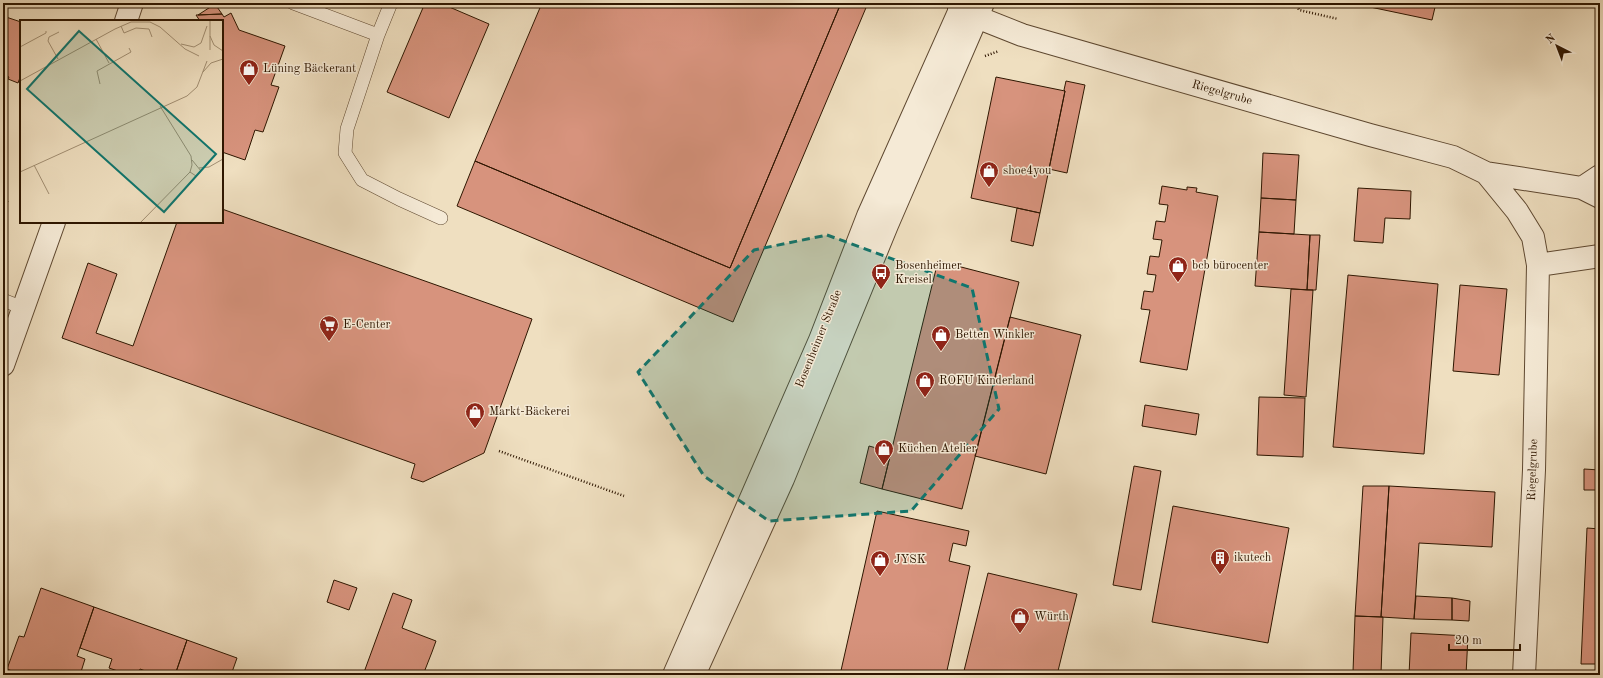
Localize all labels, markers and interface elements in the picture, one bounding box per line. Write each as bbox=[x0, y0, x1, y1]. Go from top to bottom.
inset map bbox=[20, 20, 223, 223]
north arrow bbox=[1537, 26, 1577, 66]
text: N bbox=[1545, 32, 1559, 47]
shop icon: Lüning Bäckerant bbox=[238, 58, 260, 86]
place label: Lüning Bäckerant bbox=[263, 63, 356, 75]
street label: Riegelgrube bbox=[1191, 79, 1254, 107]
shop icon: shoe4you bbox=[978, 160, 1000, 188]
place label: shoe4you bbox=[1003, 165, 1052, 177]
shop icon: bcb bürocenter bbox=[1167, 255, 1189, 283]
place label: Bosenheimer Kreisel bbox=[895, 260, 962, 286]
place label: bcb bürocenter bbox=[1192, 260, 1268, 272]
bus stop icon: Bosenheimer Kreisel bbox=[870, 262, 892, 290]
street label: Bosenheimer Straße bbox=[794, 288, 844, 390]
supermarket icon: E-Center bbox=[318, 314, 340, 342]
place label: E-Center bbox=[343, 319, 390, 331]
shop icon: Betten Winkler bbox=[930, 324, 952, 352]
place label: Betten Winkler bbox=[955, 329, 1035, 341]
shop icon: ROFU Kinderland bbox=[914, 370, 936, 398]
place label: ROFU Kinderland bbox=[939, 375, 1034, 387]
shop icon: Markt-Bäckerei bbox=[464, 401, 486, 429]
place label: Markt-Bäckerei bbox=[489, 406, 570, 418]
shop icon: Küchen Atelier bbox=[873, 438, 895, 466]
street label: Riegelgrube bbox=[1526, 438, 1540, 501]
place label: Küchen Atelier bbox=[898, 443, 976, 455]
building icon: ikutech bbox=[1209, 547, 1231, 575]
shop icon: JYSK bbox=[869, 549, 891, 577]
place label: ikutech bbox=[1234, 552, 1272, 564]
place label: JYSK bbox=[894, 554, 926, 566]
shop icon: Würth bbox=[1009, 606, 1031, 634]
place label: Würth bbox=[1034, 611, 1069, 623]
scale bar bbox=[1449, 626, 1520, 652]
text: 20 m bbox=[1455, 635, 1482, 647]

